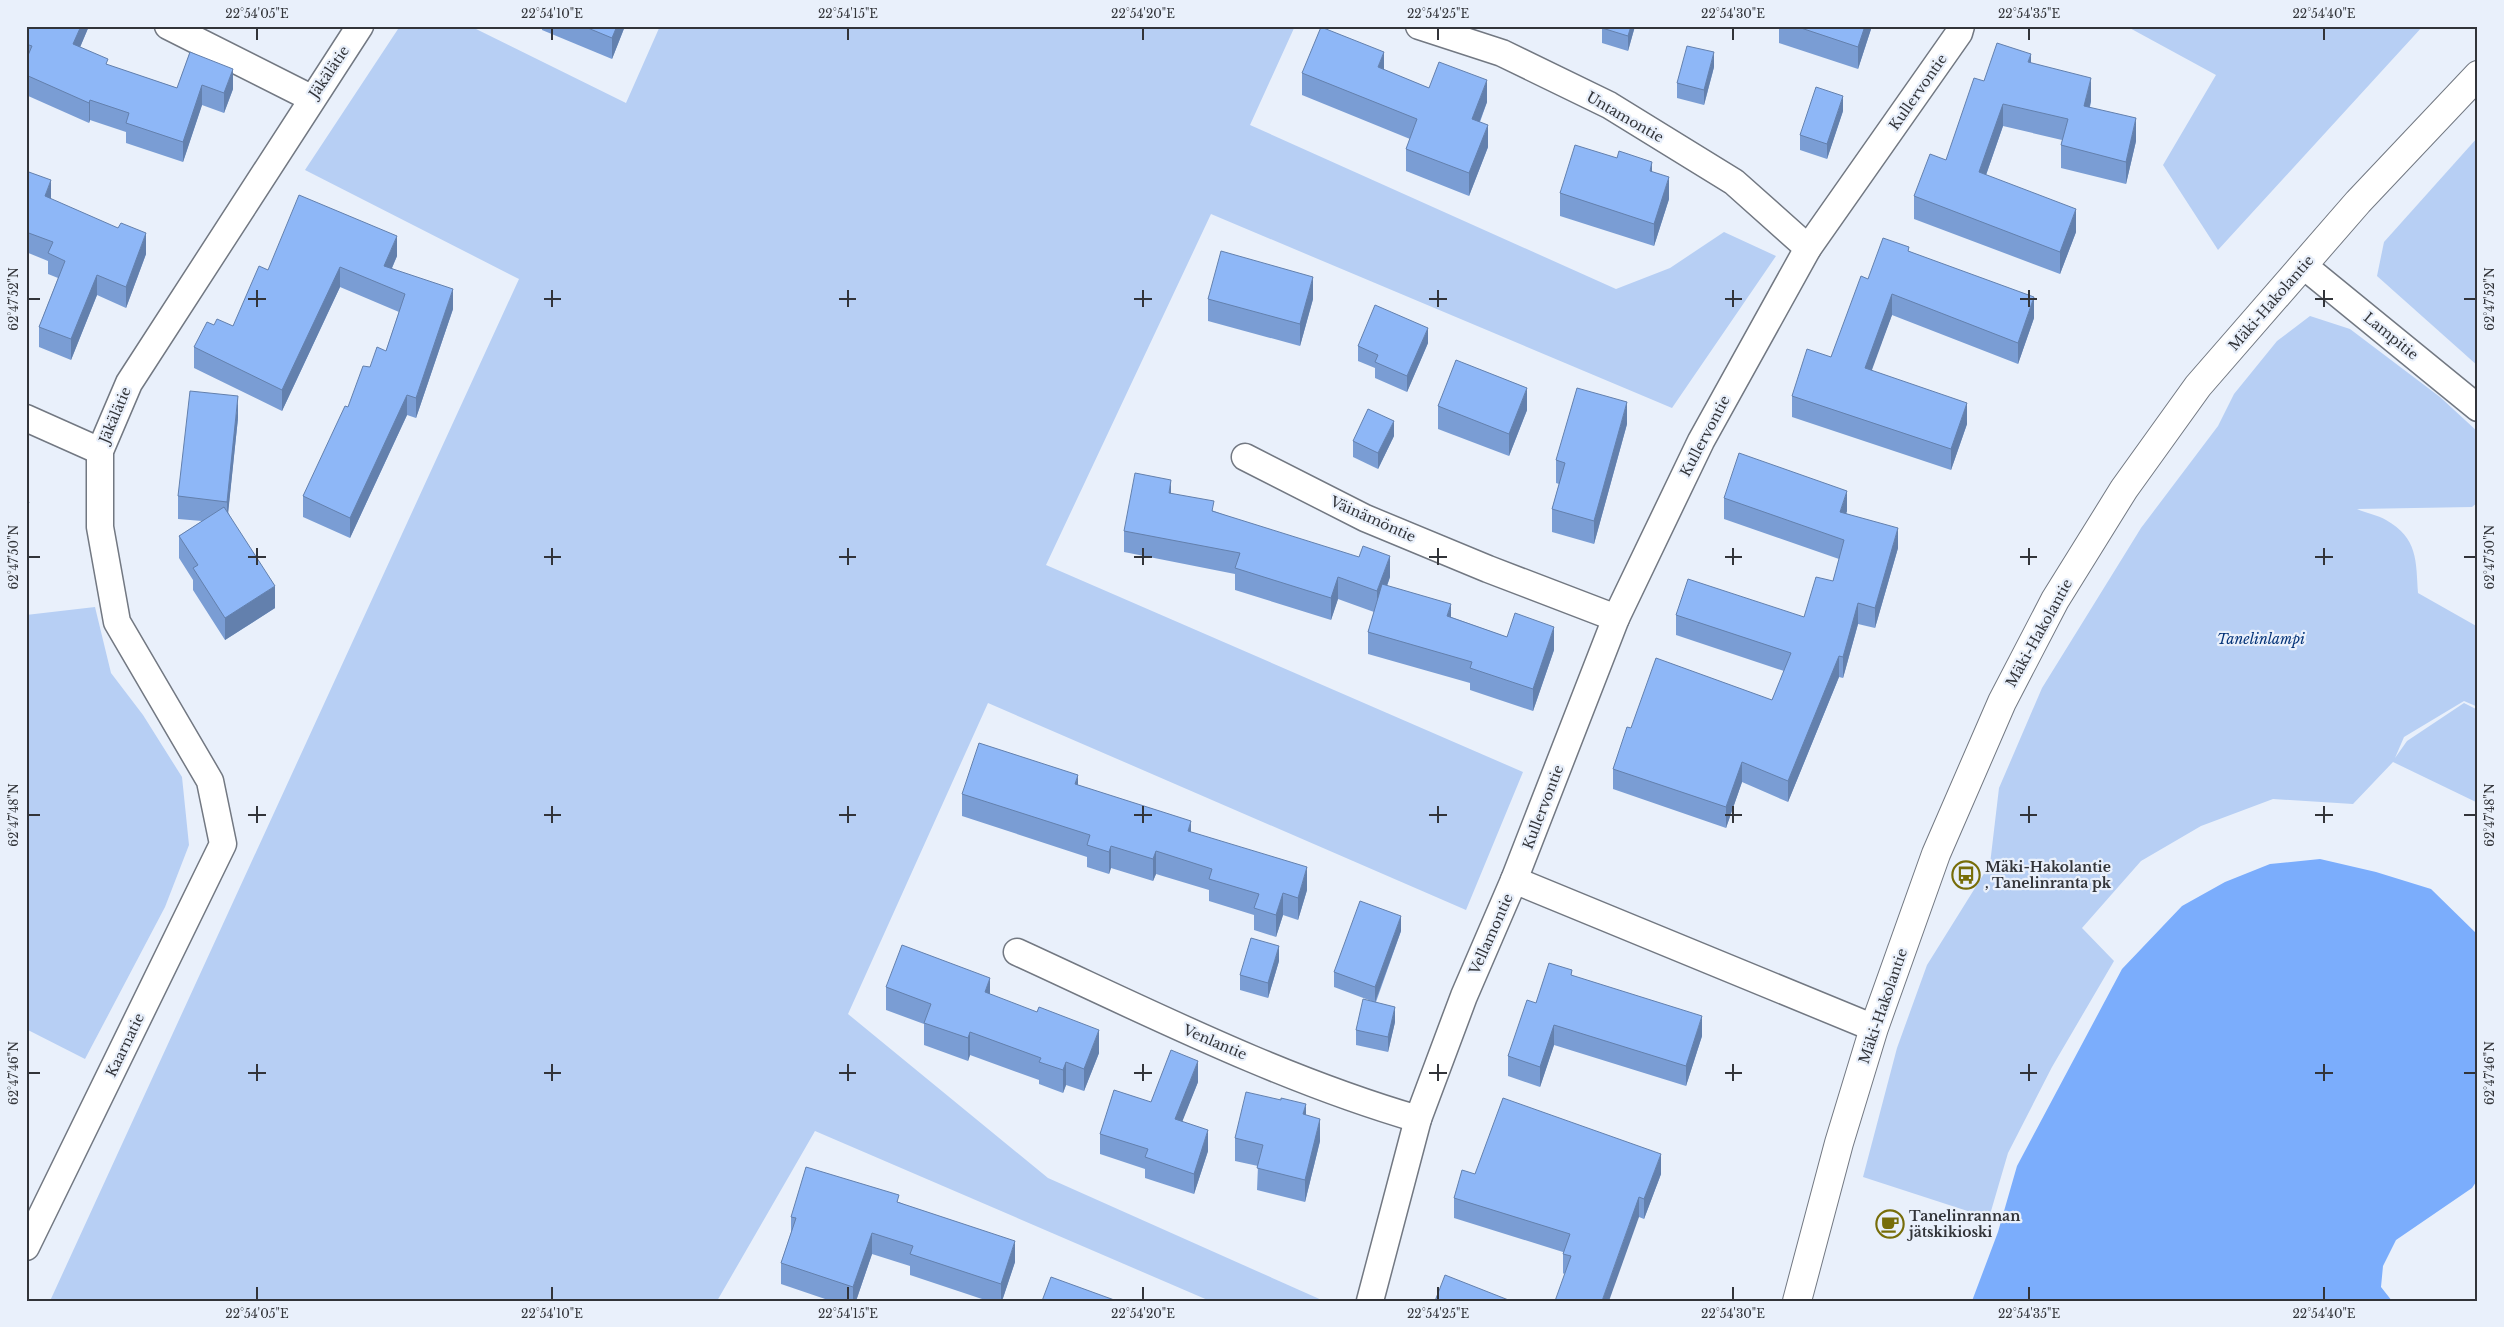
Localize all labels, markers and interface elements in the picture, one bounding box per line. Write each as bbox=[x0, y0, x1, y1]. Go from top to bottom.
text: 22°54'05"E bbox=[225, 6, 289, 21]
text: 22°54'10"E bbox=[521, 6, 583, 21]
text: 22°54'15"E bbox=[818, 6, 878, 21]
text: 22°54'20"E bbox=[1111, 6, 1175, 21]
text: 22°54'25"E bbox=[1407, 6, 1469, 21]
text: 22°54'30"E bbox=[1701, 6, 1765, 21]
text: 22°54'35"E bbox=[1998, 6, 2060, 21]
text: 22°54'40"E bbox=[2292, 6, 2356, 21]
street label: Jäkälätie bbox=[304, 42, 353, 103]
street label: Kullervontie bbox=[1885, 50, 1951, 134]
street label: Untamontie bbox=[1583, 88, 1667, 146]
street label: Mäki-Hakolantie bbox=[2225, 252, 2317, 354]
text: 62°47'52"N bbox=[6, 267, 21, 331]
text: 62°47'52"N bbox=[2482, 267, 2497, 331]
street label: Lampitie bbox=[2360, 308, 2422, 364]
street label: Jäkälätie bbox=[94, 384, 135, 448]
street label: Kullervontie bbox=[1676, 392, 1734, 480]
street label: Väinämöntie bbox=[1327, 492, 1418, 546]
text: 62°47'50"N bbox=[6, 524, 21, 589]
text: 62°47'50"N bbox=[2482, 524, 2497, 589]
street label: Mäki-Hakolantie bbox=[2002, 576, 2076, 690]
park label: Tanelinlampi bbox=[2217, 630, 2305, 648]
street label: Kullervontie bbox=[1519, 762, 1567, 852]
text: 62°47'48"N bbox=[6, 783, 21, 847]
text: 62°47'48"N bbox=[2482, 783, 2497, 847]
place label: Mäki-Hakolantie , Tanelinranta pk bbox=[1985, 858, 2112, 892]
bus stop icon: Mäki-Hakolantie , Tanelinranta pk bbox=[1951, 860, 1981, 890]
street label: Vellamontie bbox=[1465, 891, 1517, 978]
street label: Mäki-Hakolantie bbox=[1855, 946, 1911, 1066]
street label: Kaarnatie bbox=[102, 1010, 148, 1080]
street label: Venlantie bbox=[1179, 1020, 1250, 1063]
text: 62°47'46"N bbox=[6, 1041, 21, 1105]
text: 62°47'46"N bbox=[2482, 1041, 2497, 1105]
place label: Tanelinrannan jätskikioski bbox=[1906, 1207, 2020, 1241]
cafe icon: Tanelinrannan jätskikioski bbox=[1875, 1209, 1905, 1239]
text: 22°54'05"E bbox=[225, 1306, 289, 1321]
text: 22°54'10"E bbox=[521, 1306, 583, 1321]
text: 22°54'15"E bbox=[818, 1306, 878, 1321]
text: 22°54'20"E bbox=[1111, 1306, 1175, 1321]
text: 22°54'25"E bbox=[1407, 1306, 1469, 1321]
text: 22°54'30"E bbox=[1701, 1306, 1765, 1321]
text: 22°54'35"E bbox=[1998, 1306, 2060, 1321]
text: 22°54'40"E bbox=[2292, 1306, 2356, 1321]

